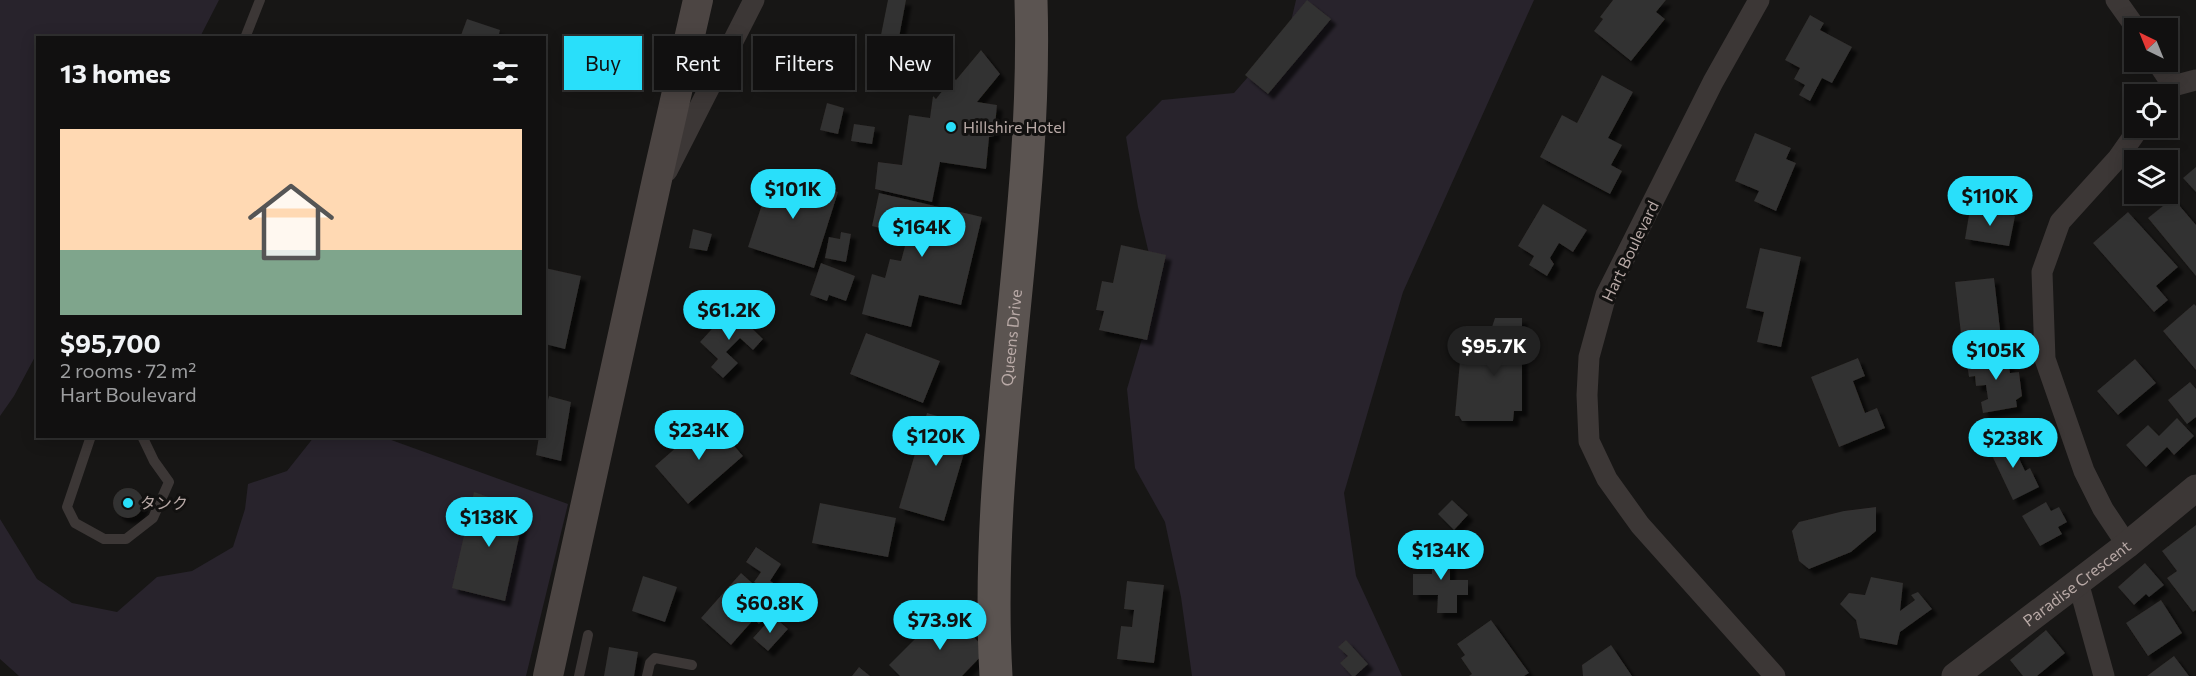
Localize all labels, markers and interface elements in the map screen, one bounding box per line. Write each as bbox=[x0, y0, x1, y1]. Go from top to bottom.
north arrow bbox=[2124, 18, 2178, 72]
map controls bbox=[2124, 18, 2178, 204]
chip: Buy bbox=[564, 36, 642, 90]
chip: Rent bbox=[654, 36, 741, 90]
chip: Filters bbox=[753, 36, 855, 90]
chip: New bbox=[867, 36, 953, 90]
icon: filters bbox=[489, 56, 522, 89]
text: 13 homes bbox=[60, 57, 171, 88]
button: locate bbox=[2124, 84, 2178, 138]
place label: Hillshire Hotel bbox=[963, 117, 1066, 136]
marker: Hillshire Hotel bbox=[944, 120, 958, 134]
button: layers bbox=[2124, 150, 2178, 204]
icon: home bbox=[237, 168, 345, 276]
pin: $101K bbox=[751, 169, 835, 220]
text: $101K bbox=[765, 176, 821, 200]
pin: $110K bbox=[1948, 176, 2032, 227]
text: $110K bbox=[1962, 183, 2018, 207]
street label: Hart Boulevard bbox=[1597, 198, 1662, 304]
pin: $164K bbox=[880, 207, 964, 258]
text: $164K bbox=[892, 214, 952, 238]
street label: Queens Drive bbox=[997, 288, 1025, 387]
pin: $61.2K bbox=[680, 290, 778, 341]
text: $61.2K bbox=[697, 297, 761, 321]
pin: $95.7K bbox=[1445, 326, 1543, 377]
text: $95,700 bbox=[60, 327, 161, 358]
pin: $105K bbox=[1954, 330, 2038, 381]
text: $95.7K bbox=[1461, 333, 1527, 357]
text: $105K bbox=[1966, 337, 2026, 361]
text: 2 rooms · 72 m² bbox=[60, 358, 196, 382]
text: Hart Boulevard bbox=[60, 382, 197, 406]
pin: $234K bbox=[657, 410, 741, 461]
pin: $120K bbox=[894, 416, 978, 467]
text: $234K bbox=[669, 417, 729, 441]
pin: $238K bbox=[1971, 418, 2055, 469]
text: $120K bbox=[906, 423, 966, 447]
text: $238K bbox=[1983, 425, 2043, 449]
place label: タンク bbox=[140, 493, 188, 512]
marker: タンク bbox=[121, 496, 135, 510]
pin: $138K bbox=[447, 497, 531, 548]
text: $138K bbox=[460, 504, 518, 528]
pin: $134K bbox=[1399, 530, 1483, 581]
street label: Paradise Crescent bbox=[2019, 536, 2134, 630]
text: $134K bbox=[1412, 537, 1470, 561]
pin: $60.8K bbox=[721, 583, 819, 634]
text: $60.8K bbox=[736, 590, 804, 614]
pin: $73.9K bbox=[891, 600, 989, 651]
text: $73.9K bbox=[907, 607, 973, 631]

